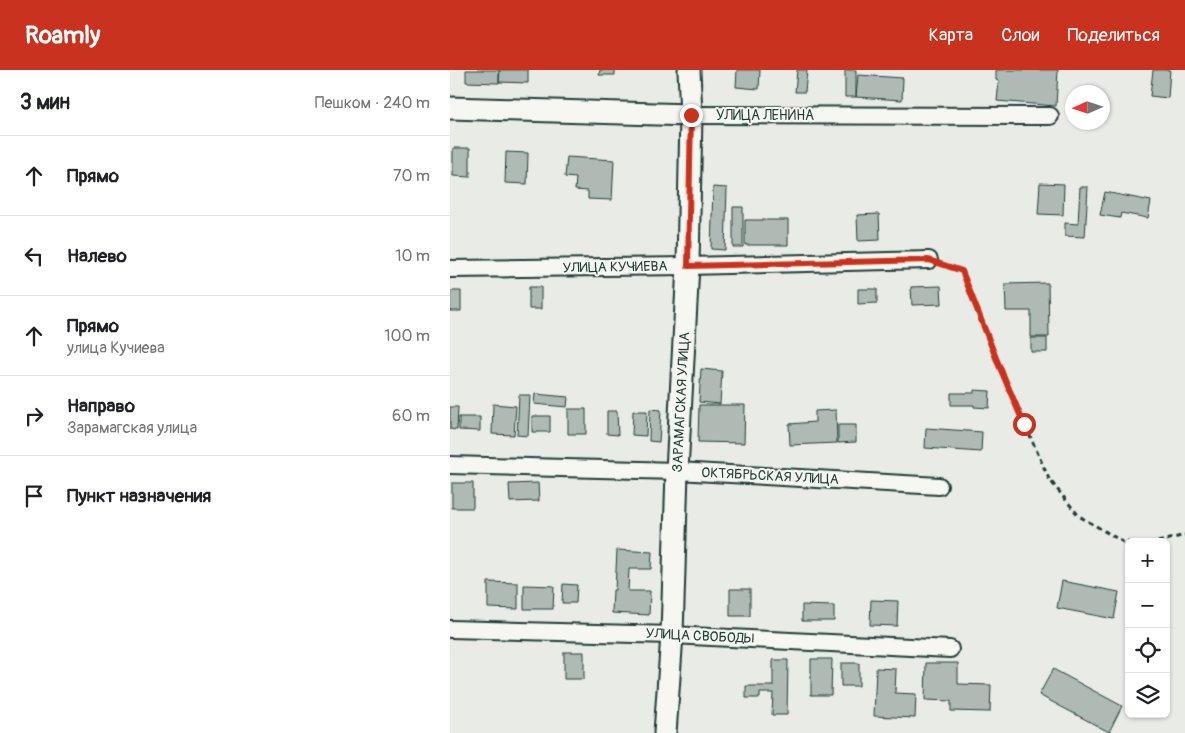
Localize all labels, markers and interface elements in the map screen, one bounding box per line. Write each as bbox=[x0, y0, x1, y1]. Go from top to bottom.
text: Roamly bbox=[25, 21, 100, 50]
text: Карта bbox=[929, 24, 973, 47]
text: Слои bbox=[1001, 24, 1039, 47]
text: Поделиться bbox=[1067, 24, 1160, 47]
north arrow bbox=[1065, 85, 1110, 130]
text: 3 мин bbox=[20, 89, 70, 116]
text: Пешком · 240 m bbox=[315, 93, 430, 113]
route end bbox=[680, 104, 703, 127]
street label: УЛИЦА ЛЕНИНА bbox=[716, 107, 814, 124]
icon: ahead bbox=[20, 162, 48, 190]
text: Прямо bbox=[67, 164, 119, 188]
text: 70 m bbox=[393, 166, 430, 186]
icon: left bbox=[20, 242, 48, 270]
text: Налево bbox=[67, 244, 127, 268]
text: 10 m bbox=[395, 246, 430, 266]
street label: УЛИЦА КУЧИЕВА bbox=[562, 258, 668, 276]
text: Прямо bbox=[67, 314, 119, 338]
icon: ahead bbox=[20, 322, 48, 350]
text: 100 m bbox=[384, 326, 430, 346]
street label: ЗАРАМАГСКАЯ УЛИЦА bbox=[669, 331, 693, 473]
text: улица Кучиева bbox=[67, 338, 165, 358]
text: Направо bbox=[67, 394, 135, 418]
icon: right bbox=[20, 402, 48, 430]
text: 60 m bbox=[392, 406, 430, 426]
route start bbox=[1013, 413, 1036, 436]
text: Зарамагская улица bbox=[67, 418, 197, 438]
street label: ОКТЯБРЬСКАЯ УЛИЦА bbox=[701, 464, 839, 488]
icon: arrive bbox=[20, 482, 48, 510]
text: Пункт назначения bbox=[67, 484, 211, 508]
map controls bbox=[1125, 538, 1170, 718]
button: + bbox=[1125, 538, 1170, 583]
button: − bbox=[1125, 583, 1170, 628]
street label: УЛИЦА СВОБОДЫ bbox=[645, 625, 755, 647]
button: locate bbox=[1125, 628, 1170, 673]
button: layers bbox=[1125, 673, 1170, 718]

